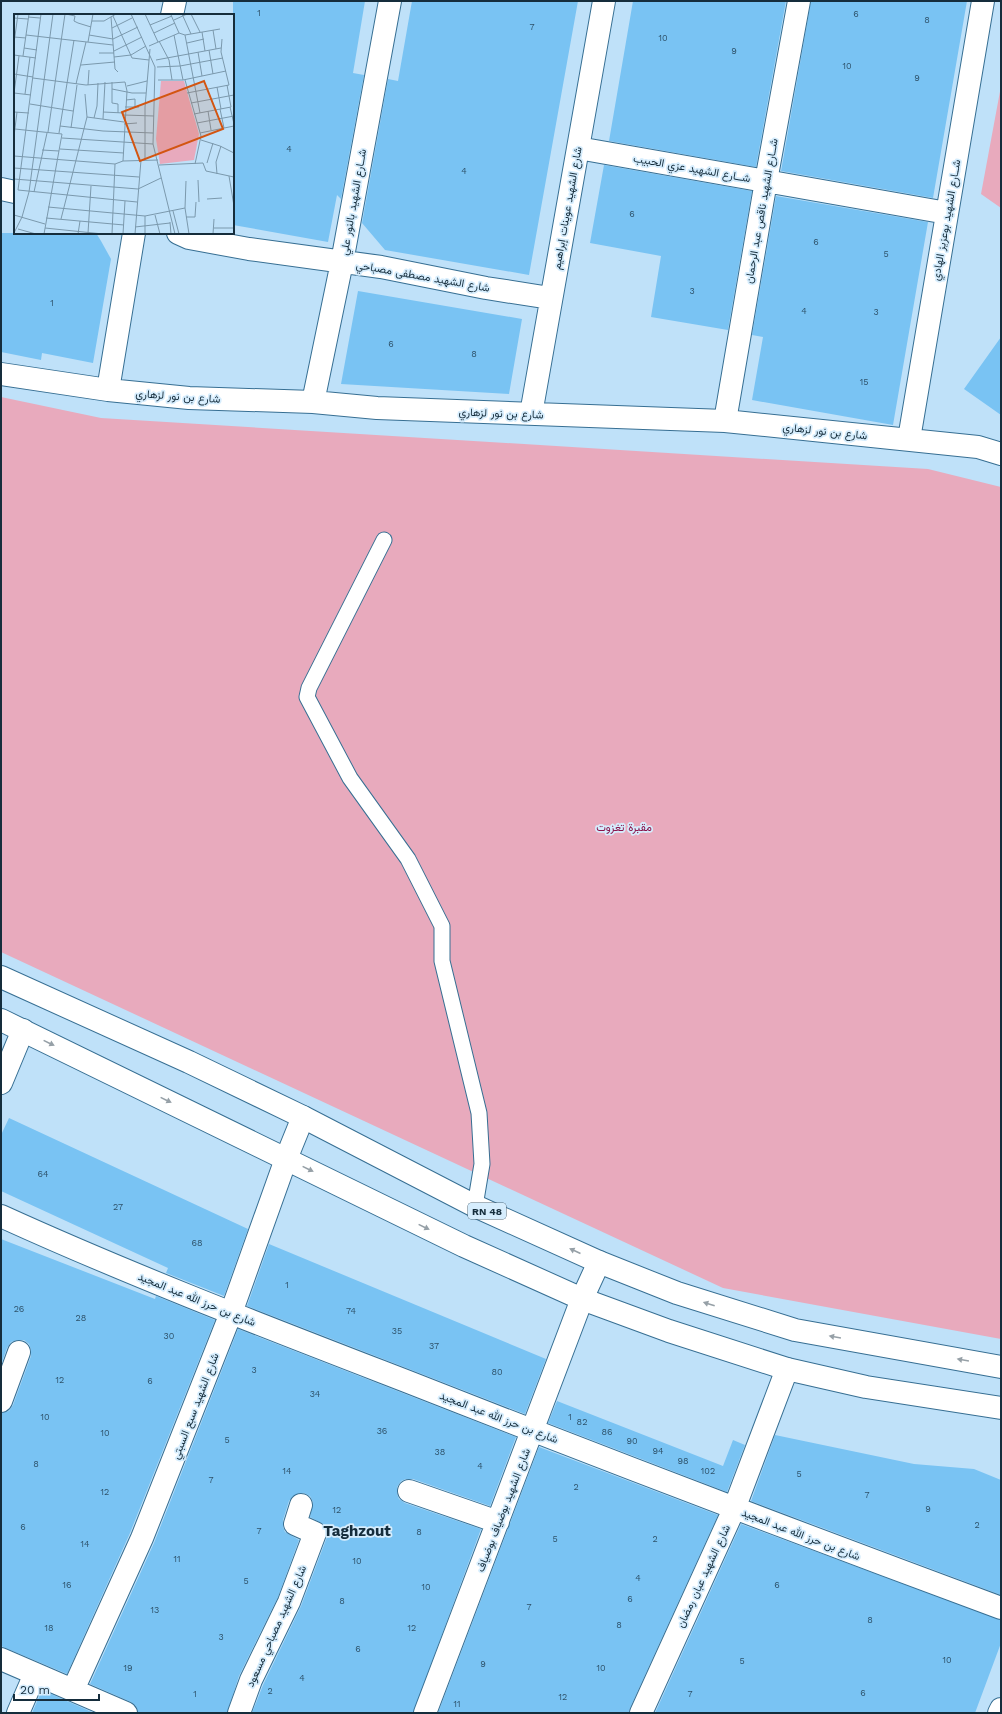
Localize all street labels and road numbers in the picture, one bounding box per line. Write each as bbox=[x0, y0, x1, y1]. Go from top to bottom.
street label: شــارع الشهيد ناقص عبد الرحمان bbox=[742, 137, 782, 285]
street label: شارع الشهيد عوينات إبراهيم bbox=[550, 145, 586, 271]
street label: شــارع الشهيد بالنور علي bbox=[338, 148, 372, 257]
street label: شــارع الشهيد عزي الحبيب bbox=[632, 152, 752, 188]
street label: شــارع الشهيد بوعزيز الهادي bbox=[929, 158, 967, 282]
street label: شارع الشهيد مصطفى مصباحي bbox=[354, 258, 491, 298]
street label: شارع بن نور لزهاري bbox=[135, 387, 221, 409]
street label: شارع بن نور لزهاري bbox=[458, 406, 544, 424]
street label: شارع بن نور لزهاري bbox=[782, 421, 868, 445]
road number: RN 48 bbox=[468, 1203, 506, 1219]
street label: شارع بن حرز الله عبد المجيد bbox=[136, 1270, 258, 1330]
street label: شارع الشهيد سبع السبتي bbox=[169, 1351, 225, 1462]
street label: شارع بن حرز الله عبد المجيد bbox=[437, 1389, 560, 1447]
street label: شارع الشهيد بوضياف بوضياف bbox=[474, 1446, 534, 1574]
street label: شارع بن حرز الله عبد المجيد bbox=[739, 1506, 862, 1564]
street label: شارع الشهيد عبان رمضان bbox=[674, 1522, 734, 1630]
street label: شارع الشهيد مصباحي مسعود bbox=[244, 1563, 312, 1690]

